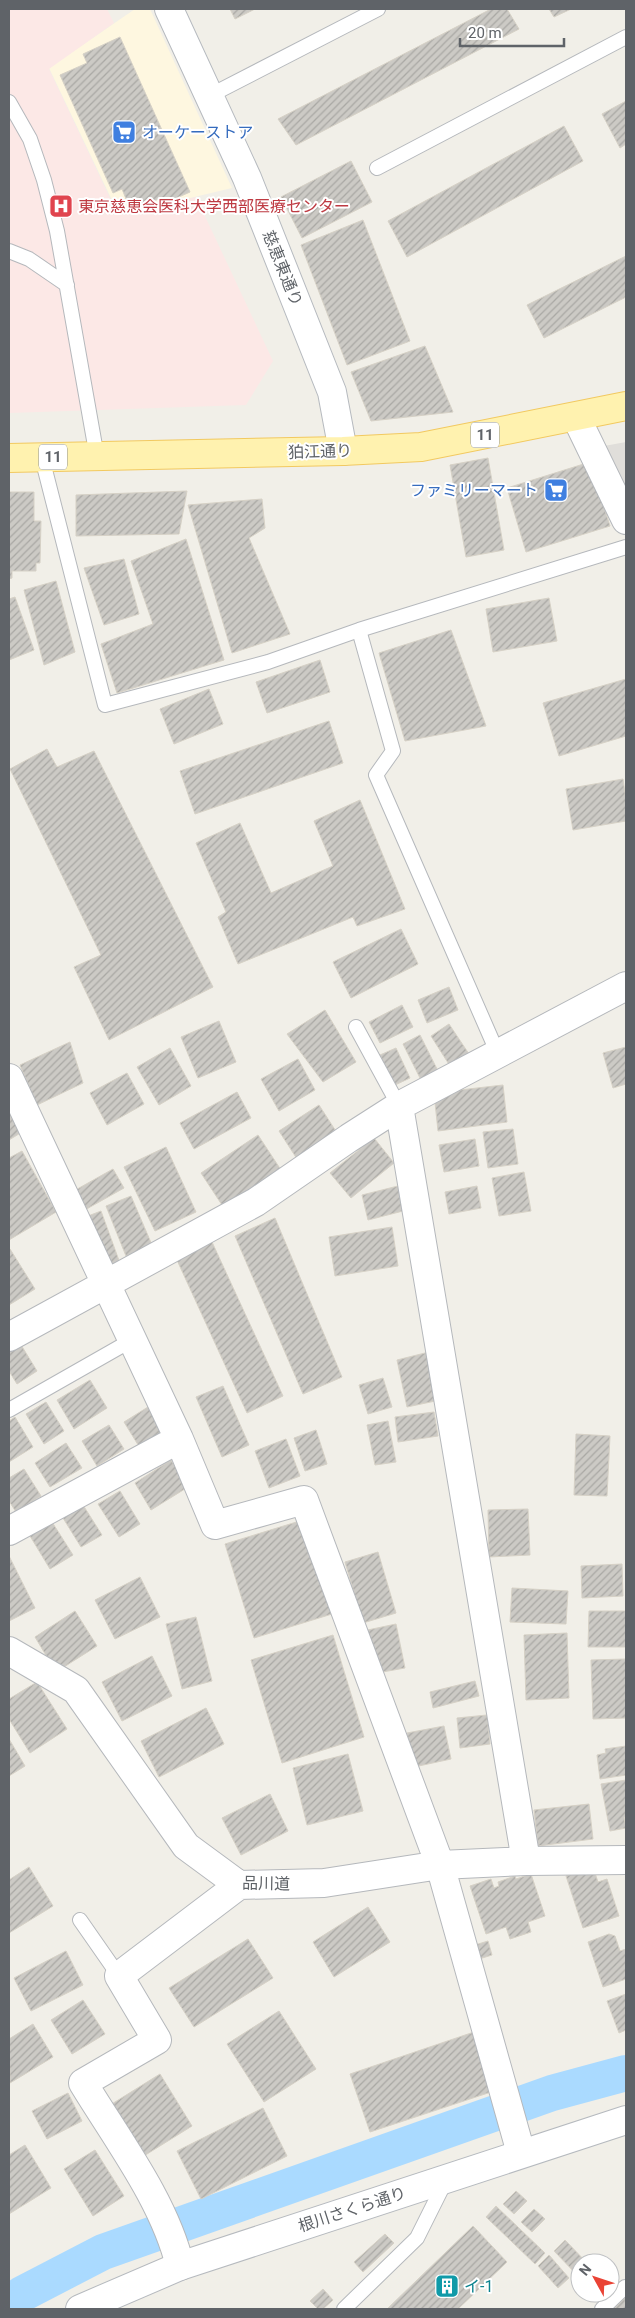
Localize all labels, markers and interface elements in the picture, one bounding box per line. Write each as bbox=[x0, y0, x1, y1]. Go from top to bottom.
scale bar bbox=[460, 15, 564, 47]
text: 20 m bbox=[468, 24, 502, 42]
supermarket icon: オーケーストア bbox=[111, 119, 137, 145]
place label: オーケーストア bbox=[142, 123, 253, 142]
hospital icon: 東京慈恵会医科大学西部医療センター bbox=[48, 193, 74, 219]
place label: 東京慈恵会医科大学西部医療センター bbox=[78, 197, 350, 216]
street label: 慈恵東通り bbox=[259, 228, 306, 309]
road number: 11 bbox=[471, 422, 499, 448]
street label: 狛江通り bbox=[288, 441, 352, 462]
road number: 11 bbox=[39, 444, 67, 470]
supermarket icon: ファミリーマート bbox=[543, 477, 569, 503]
place label: ファミリーマート bbox=[410, 481, 538, 500]
street label: 品川道 bbox=[242, 1874, 290, 1893]
street label: 根川さくら通り bbox=[296, 2183, 408, 2236]
north arrow bbox=[570, 2253, 620, 2303]
text: N bbox=[576, 2261, 594, 2279]
building icon: イ-1 bbox=[434, 2273, 460, 2299]
place label: イ-1 bbox=[464, 2277, 493, 2296]

